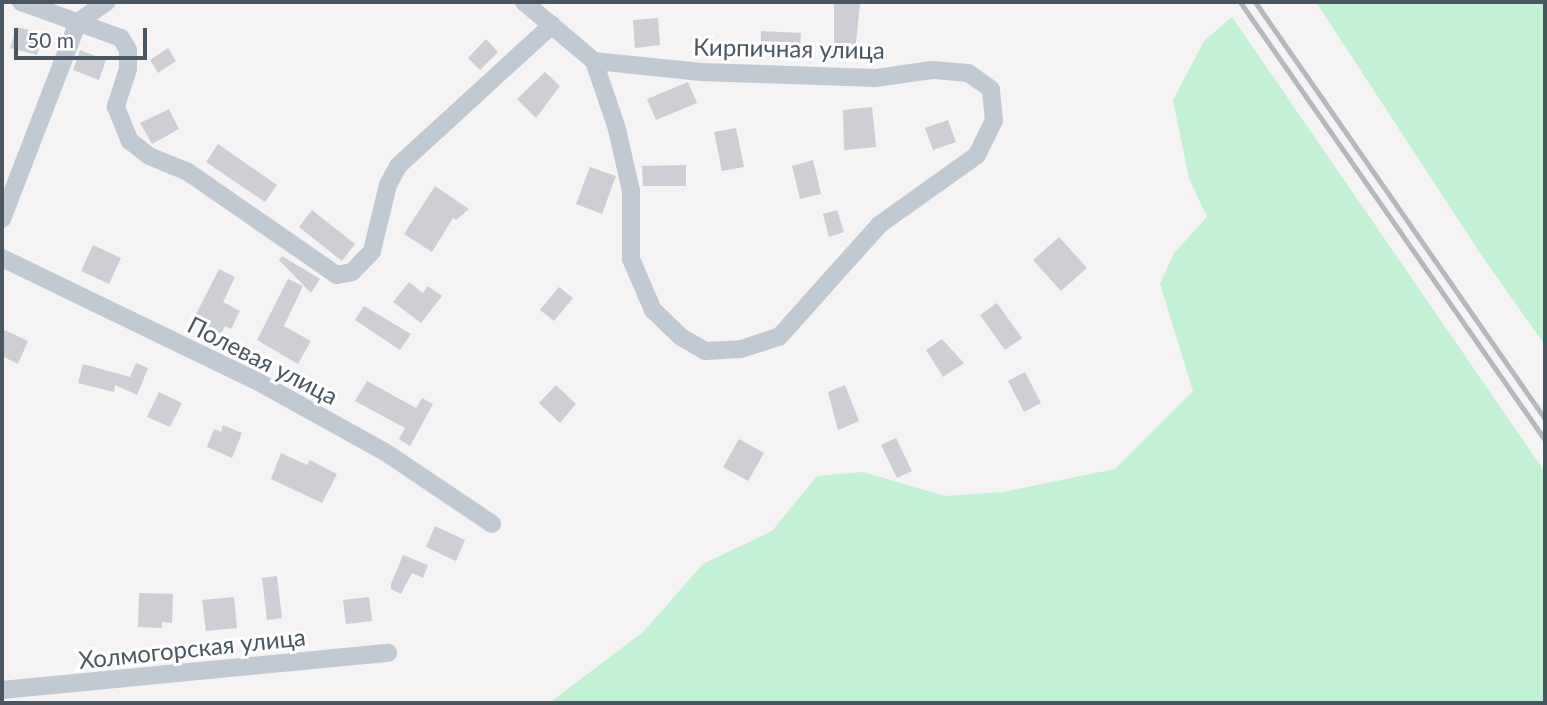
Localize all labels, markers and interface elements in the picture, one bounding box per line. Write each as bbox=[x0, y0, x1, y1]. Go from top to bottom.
scale bar bbox=[18, 14, 150, 58]
text: 50 m bbox=[27, 27, 74, 52]
street label: Кирпичная улица bbox=[693, 32, 885, 64]
street label: Полевая улица bbox=[183, 310, 343, 410]
street label: Холмогорская улица bbox=[77, 622, 307, 674]

